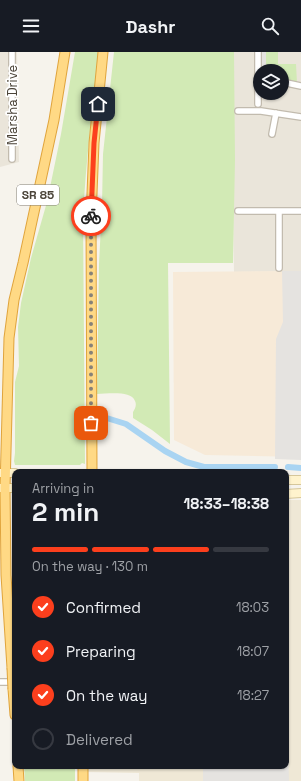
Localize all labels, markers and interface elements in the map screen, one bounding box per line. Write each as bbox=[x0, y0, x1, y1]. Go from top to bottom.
icon: menu bbox=[20, 15, 42, 37]
text: Dashr bbox=[126, 15, 175, 38]
icon: search bbox=[259, 15, 281, 37]
map controls bbox=[253, 64, 289, 100]
button: layers bbox=[253, 64, 289, 100]
street label: Marsha Drive bbox=[4, 65, 21, 145]
pin bbox=[81, 87, 115, 121]
icon: home bbox=[87, 93, 109, 115]
road number: SR 85 bbox=[17, 185, 59, 205]
courier bbox=[71, 196, 111, 236]
icon: bike bbox=[80, 205, 102, 227]
pin bbox=[74, 406, 108, 440]
icon: bag bbox=[80, 412, 102, 434]
text: Arriving in bbox=[32, 480, 94, 497]
text: 18:33–18:38 bbox=[183, 494, 269, 513]
text: 2 min bbox=[32, 495, 99, 529]
text: On the way · 130 m bbox=[32, 558, 148, 575]
icon: check bbox=[32, 596, 54, 618]
text: Confirmed bbox=[66, 598, 141, 617]
text: 18:03 bbox=[236, 599, 269, 616]
icon: check bbox=[32, 640, 54, 662]
text: Preparing bbox=[66, 642, 136, 661]
text: 18:07 bbox=[237, 643, 269, 660]
icon: check bbox=[32, 684, 54, 706]
text: On the way bbox=[66, 686, 147, 705]
text: 18:27 bbox=[237, 687, 269, 704]
text: Delivered bbox=[66, 730, 133, 749]

